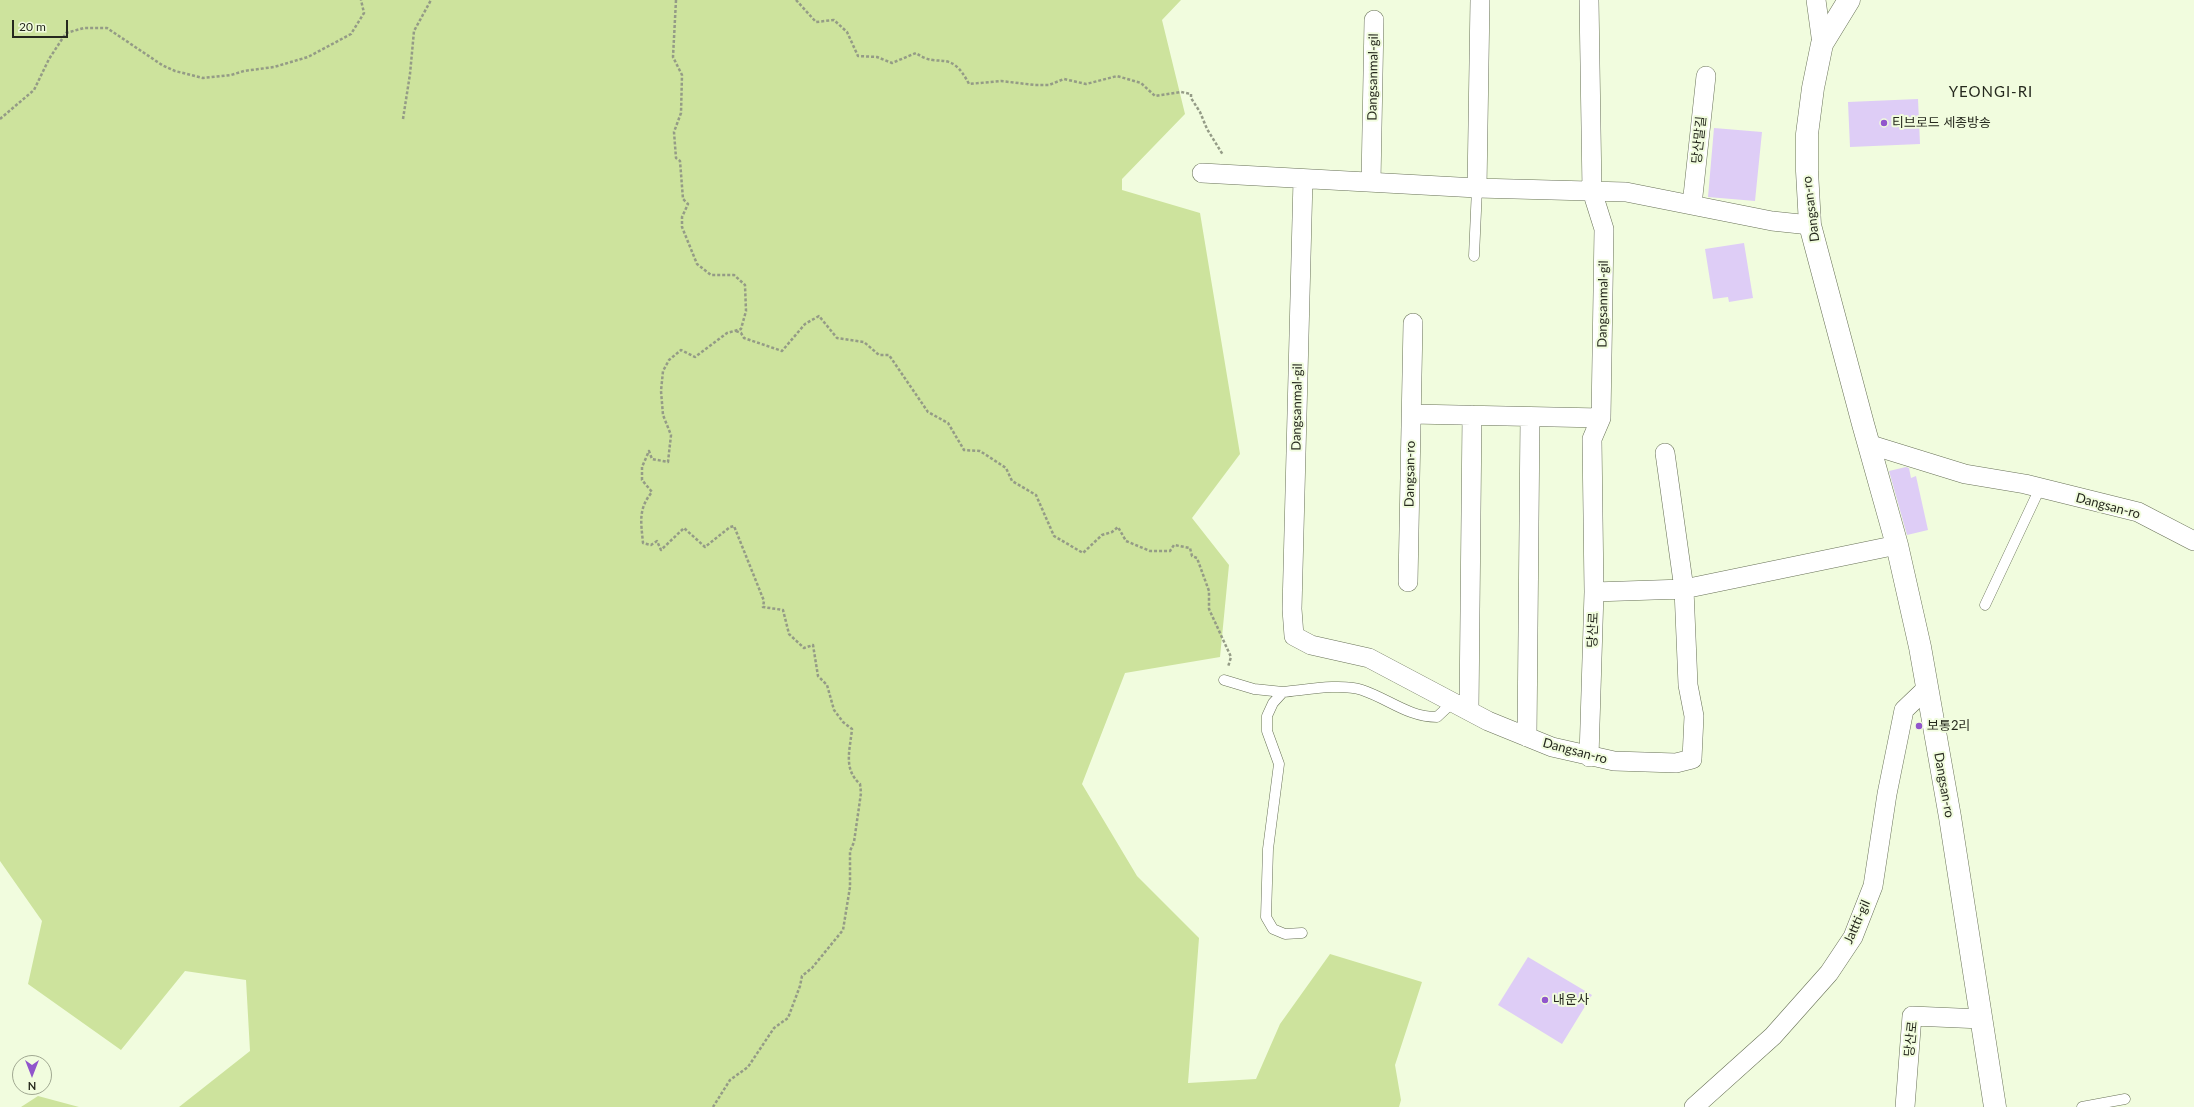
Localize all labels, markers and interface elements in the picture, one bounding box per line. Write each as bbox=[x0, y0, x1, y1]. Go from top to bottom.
scale bar bbox=[14, 12, 70, 38]
text: 20 m bbox=[19, 19, 46, 34]
street label: Dangsanmal-gil bbox=[1364, 33, 1382, 121]
district label: YEONGI-RI bbox=[1949, 83, 2033, 101]
street label: 당산말길 bbox=[1689, 115, 1709, 165]
place label: 티브로드 세종방송 bbox=[1892, 115, 1991, 131]
marker: 티브로드 세종방송 bbox=[1879, 118, 1889, 128]
street label: Dangsan-ro bbox=[1799, 175, 1823, 243]
street label: Dangsanmal-gil bbox=[1594, 260, 1612, 348]
street label: Dangsanmal-gil bbox=[1288, 363, 1306, 451]
street label: Dangsan-ro bbox=[1402, 441, 1418, 507]
street label: Dangsan-ro bbox=[2074, 490, 2142, 522]
street label: 당산로 bbox=[1585, 612, 1601, 648]
place label: 보통2리 bbox=[1927, 718, 1970, 734]
marker: 보통2리 bbox=[1914, 721, 1924, 731]
street label: Dangsan-ro bbox=[1541, 735, 1609, 767]
street label: Dangsan-ro bbox=[1931, 751, 1957, 819]
street label: Jattti-gil bbox=[1840, 898, 1874, 946]
place label: 내운사 bbox=[1553, 992, 1589, 1008]
marker: 내운사 bbox=[1540, 995, 1550, 1005]
street label: 당산로 bbox=[1901, 1020, 1921, 1058]
north arrow bbox=[12, 1055, 52, 1095]
text: N bbox=[28, 1080, 36, 1093]

